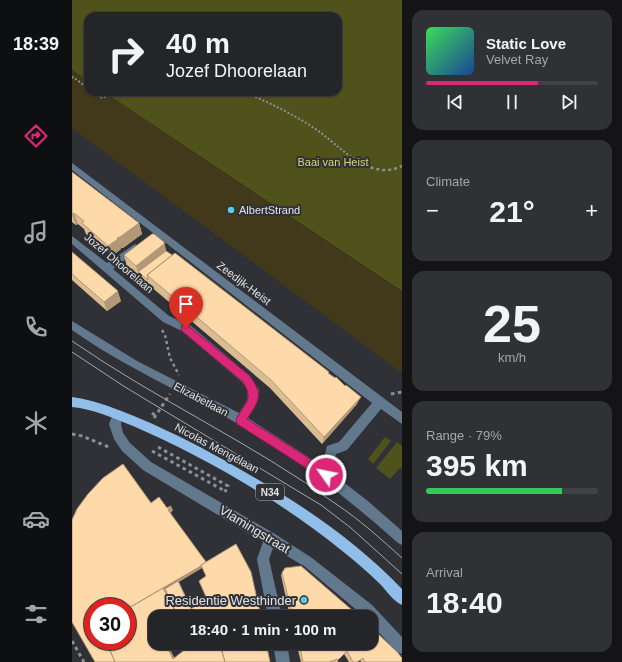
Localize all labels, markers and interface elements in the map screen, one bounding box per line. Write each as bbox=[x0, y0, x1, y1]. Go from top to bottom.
icon: right bbox=[100, 28, 152, 80]
text: 40 m bbox=[166, 28, 230, 59]
text: 18:39 bbox=[13, 34, 59, 54]
text: Static Love bbox=[486, 35, 566, 52]
text: Velvet Ray bbox=[486, 52, 548, 67]
text: Jozef Dhoorelaan bbox=[166, 61, 307, 81]
icon: previous bbox=[444, 91, 466, 113]
icon: pause bbox=[501, 91, 523, 113]
icon: next bbox=[558, 91, 580, 113]
icon: directions bbox=[22, 122, 50, 150]
park label: Baai van Heist bbox=[298, 156, 368, 168]
text: Climate bbox=[426, 174, 470, 189]
text: 21° bbox=[489, 195, 535, 228]
text: − bbox=[426, 198, 439, 223]
text: + bbox=[585, 198, 598, 223]
place label: AlbertStrand bbox=[239, 204, 300, 216]
marker: AlbertStrand bbox=[226, 205, 236, 215]
icon: music bbox=[22, 218, 50, 246]
street label: Jozef Dhoorelaan bbox=[82, 231, 156, 295]
street label: Zeedijk-Heist bbox=[215, 259, 273, 307]
pin bbox=[169, 287, 203, 328]
icon: arrive bbox=[175, 293, 197, 315]
text: 25 bbox=[483, 295, 541, 353]
icon: phone bbox=[22, 313, 50, 341]
text: km/h bbox=[498, 350, 526, 365]
street label: Elizabetlaan bbox=[172, 380, 230, 418]
icon: climate bbox=[22, 409, 50, 437]
street label: Nicolas Mengélaan bbox=[173, 421, 261, 475]
text: Range · 79% bbox=[426, 428, 502, 443]
text: 395 km bbox=[426, 449, 528, 482]
position arrow bbox=[305, 454, 347, 496]
road number: N34 bbox=[256, 484, 284, 500]
street label: Vlamingstraat bbox=[217, 503, 293, 557]
icon: car bbox=[22, 505, 50, 533]
text: Arrival bbox=[426, 565, 463, 580]
text: 18:40 bbox=[426, 586, 503, 619]
place label: Residentie Westhinder bbox=[165, 593, 297, 608]
marker: Residentie Westhinder bbox=[299, 595, 309, 605]
speed limit sign: 30 bbox=[84, 598, 136, 650]
icon: filters bbox=[22, 600, 50, 628]
text: 18:40 · 1 min · 100 m bbox=[190, 621, 336, 638]

